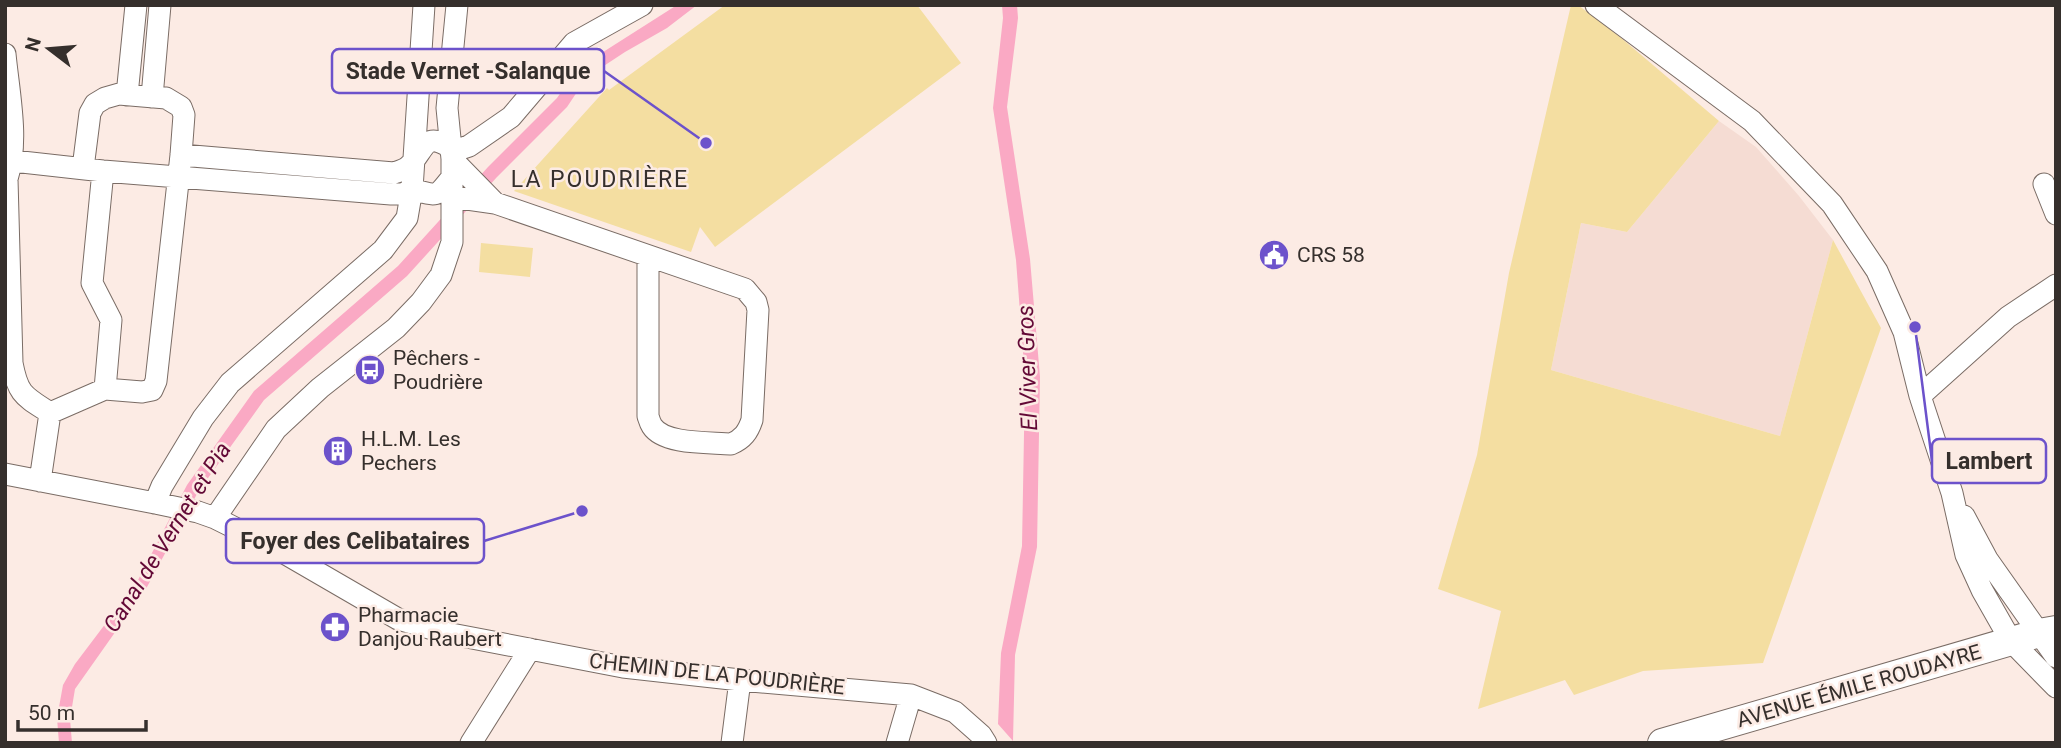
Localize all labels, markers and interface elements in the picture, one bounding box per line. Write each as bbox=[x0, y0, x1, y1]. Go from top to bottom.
north arrow bbox=[14, 14, 84, 84]
text: N bbox=[20, 35, 46, 54]
callout: Stade Vernet -Salanque bbox=[332, 49, 604, 93]
text: Stade Vernet -Salanque bbox=[346, 58, 590, 85]
district label: LA POUDRIÈRE bbox=[511, 165, 689, 193]
public building icon: CRS 58 bbox=[1257, 238, 1291, 272]
place label: CRS 58 bbox=[1297, 243, 1365, 267]
water label: El Viver Gros bbox=[1012, 305, 1043, 431]
place label: Pêchers - Poudrière bbox=[393, 346, 483, 394]
bus stop icon: Pêchers - Poudrière bbox=[353, 353, 387, 387]
place label: H.L.M. Les Pechers bbox=[361, 427, 461, 475]
building icon: H.L.M. Les Pechers bbox=[321, 434, 355, 468]
water label: Canal de Vernet et Pia bbox=[98, 437, 237, 637]
callout: Lambert bbox=[1932, 439, 2046, 483]
text: Lambert bbox=[1946, 448, 2033, 475]
callout: Foyer des Celibataires bbox=[226, 519, 484, 563]
text: Foyer des Celibataires bbox=[240, 528, 470, 555]
place label: Pharmacie Danjou Raubert bbox=[358, 603, 502, 651]
pharmacy icon: Pharmacie Danjou Raubert bbox=[318, 610, 352, 644]
street label: AVENUE ÉMILE ROUDAYRE bbox=[1734, 640, 1984, 732]
street label: CHEMIN DE LA POUDRIÈRE bbox=[588, 649, 846, 699]
scale bar bbox=[18, 688, 145, 732]
text: 50 m bbox=[28, 701, 75, 725]

